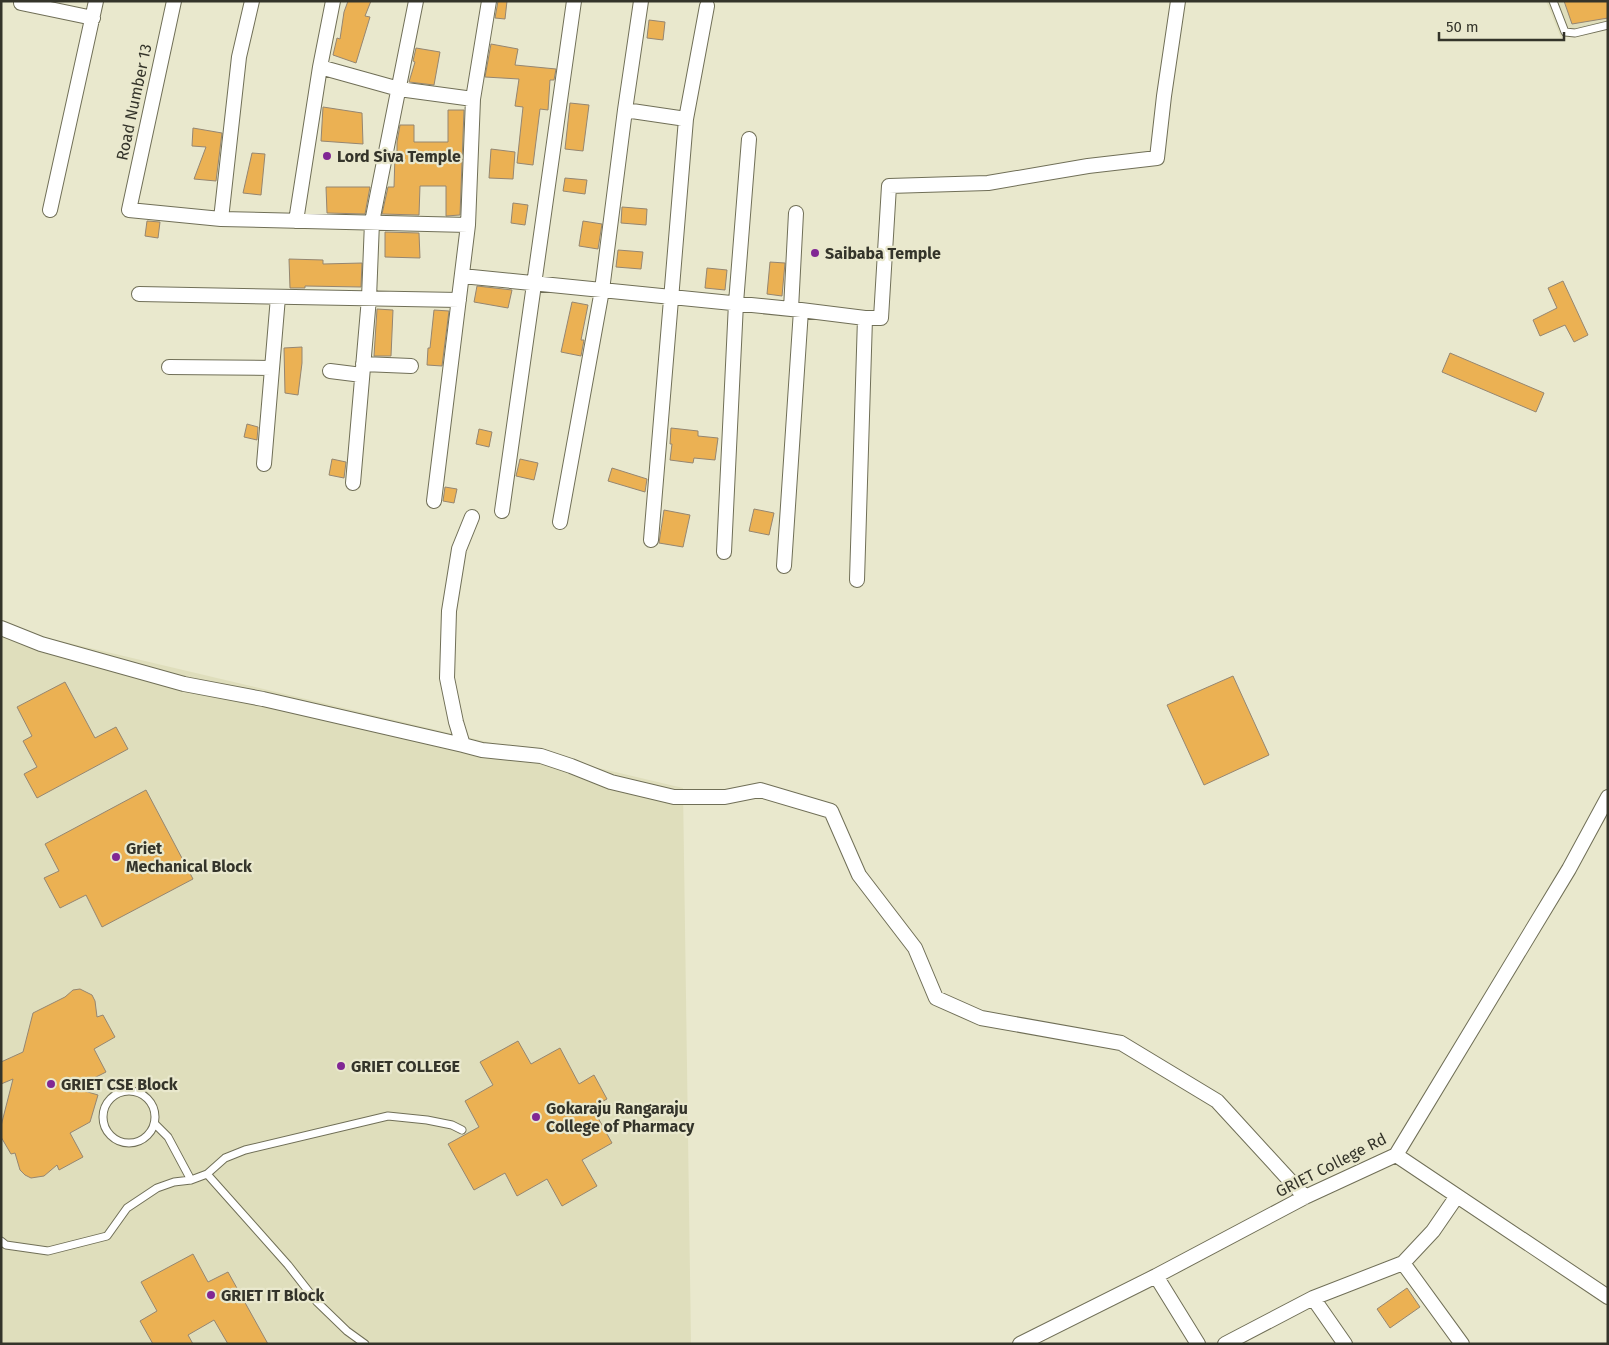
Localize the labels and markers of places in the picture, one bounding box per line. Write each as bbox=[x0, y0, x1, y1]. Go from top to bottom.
place label: Lord Siva Temple bbox=[337, 147, 461, 166]
marker: Lord Siva Temple bbox=[321, 150, 333, 162]
place label: Saibaba Temple bbox=[825, 244, 941, 263]
marker: Saibaba Temple bbox=[809, 247, 821, 259]
place label: Griet Mechanical Block bbox=[126, 839, 252, 876]
marker: Griet Mechanical Block bbox=[110, 851, 122, 863]
place label: GRIET COLLEGE bbox=[351, 1057, 460, 1076]
marker: GRIET COLLEGE bbox=[335, 1060, 347, 1072]
place label: GRIET CSE Block bbox=[61, 1075, 178, 1094]
marker: GRIET CSE Block bbox=[45, 1078, 57, 1090]
place label: Gokaraju Rangaraju College of Pharmacy bbox=[546, 1099, 695, 1136]
marker: Gokaraju Rangaraju College of Pharmacy bbox=[530, 1111, 542, 1123]
place label: GRIET IT Block bbox=[221, 1286, 324, 1305]
marker: GRIET IT Block bbox=[205, 1289, 217, 1301]

